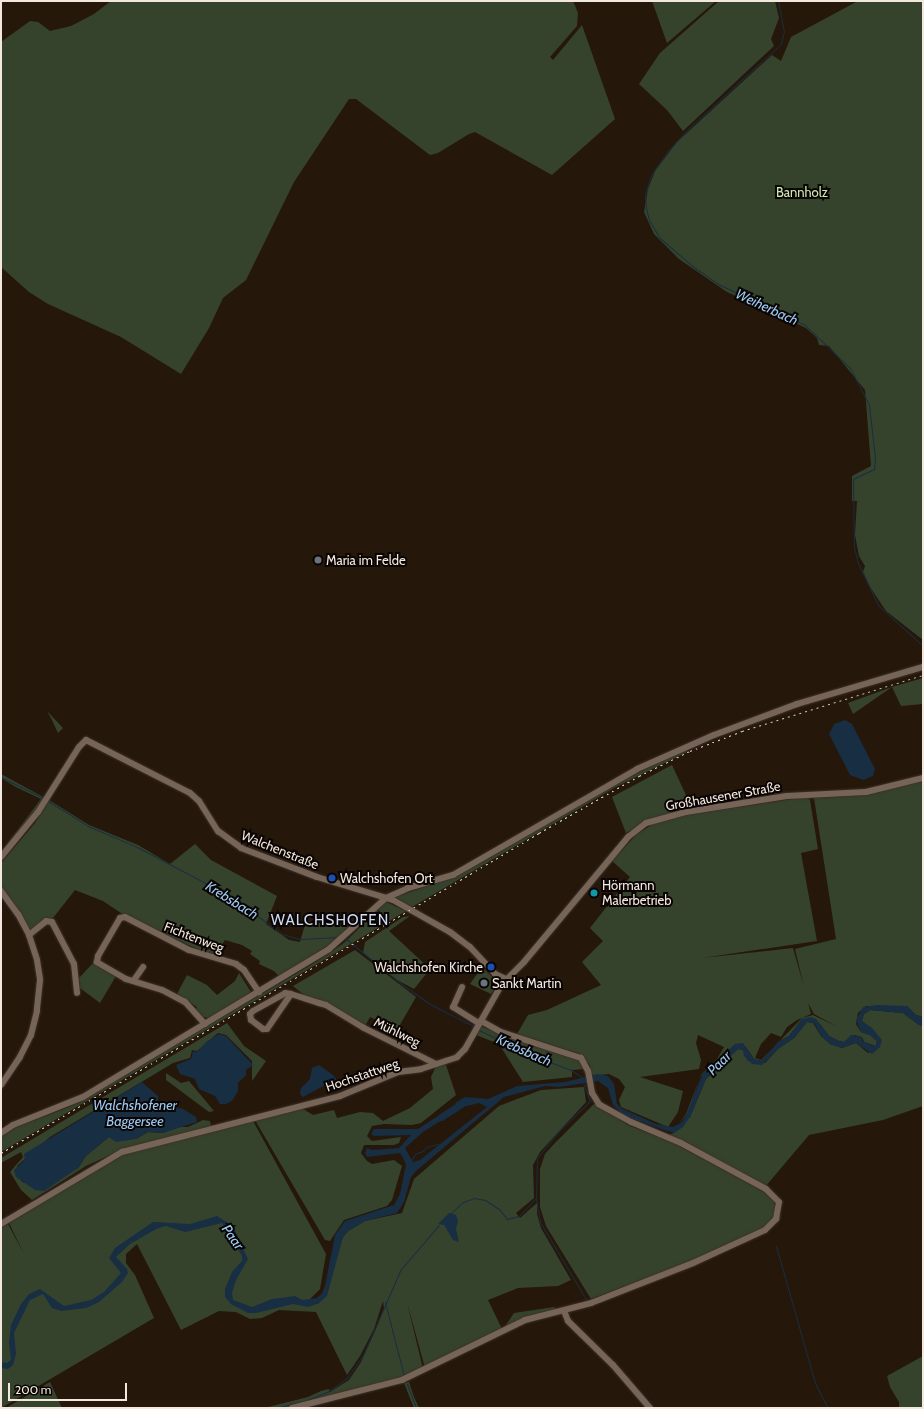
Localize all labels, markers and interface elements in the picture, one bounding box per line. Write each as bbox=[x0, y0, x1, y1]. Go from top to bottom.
park label: Bannholz bbox=[776, 184, 828, 200]
water label: Weiherbach bbox=[733, 285, 801, 329]
place label: Maria im Felde bbox=[326, 552, 406, 568]
marker: Maria im Felde bbox=[313, 555, 323, 565]
street label: Großhausener Straße bbox=[664, 778, 782, 814]
street label: Walchenstraße bbox=[239, 827, 321, 873]
place label: Walchshofen Ort bbox=[340, 870, 433, 886]
marker: Walchshofen Ort bbox=[327, 873, 337, 883]
water label: Krebsbach bbox=[203, 877, 261, 923]
place label: Hörmann Malerbetrieb bbox=[602, 878, 671, 909]
marker: Hörmann Malerbetrieb bbox=[589, 888, 599, 898]
district label: WALCHSHOFEN bbox=[271, 912, 389, 930]
street label: Fichtenweg bbox=[162, 918, 226, 956]
place label: Walchshofen Kirche bbox=[375, 959, 483, 975]
marker: Walchshofen Kirche bbox=[486, 962, 496, 972]
place label: Sankt Martin bbox=[492, 975, 561, 991]
marker: Sankt Martin bbox=[479, 978, 489, 988]
street label: Mühlweg bbox=[371, 1014, 423, 1050]
water label: Krebsbach bbox=[494, 1030, 554, 1070]
water label: Paar bbox=[704, 1048, 734, 1078]
street label: Hochstattweg bbox=[323, 1055, 401, 1095]
water label: Walchshofener Baggersee bbox=[93, 1097, 177, 1130]
water label: Paar bbox=[218, 1221, 248, 1253]
scale bar bbox=[10, 1375, 129, 1401]
text: 200 m bbox=[15, 1382, 51, 1397]

